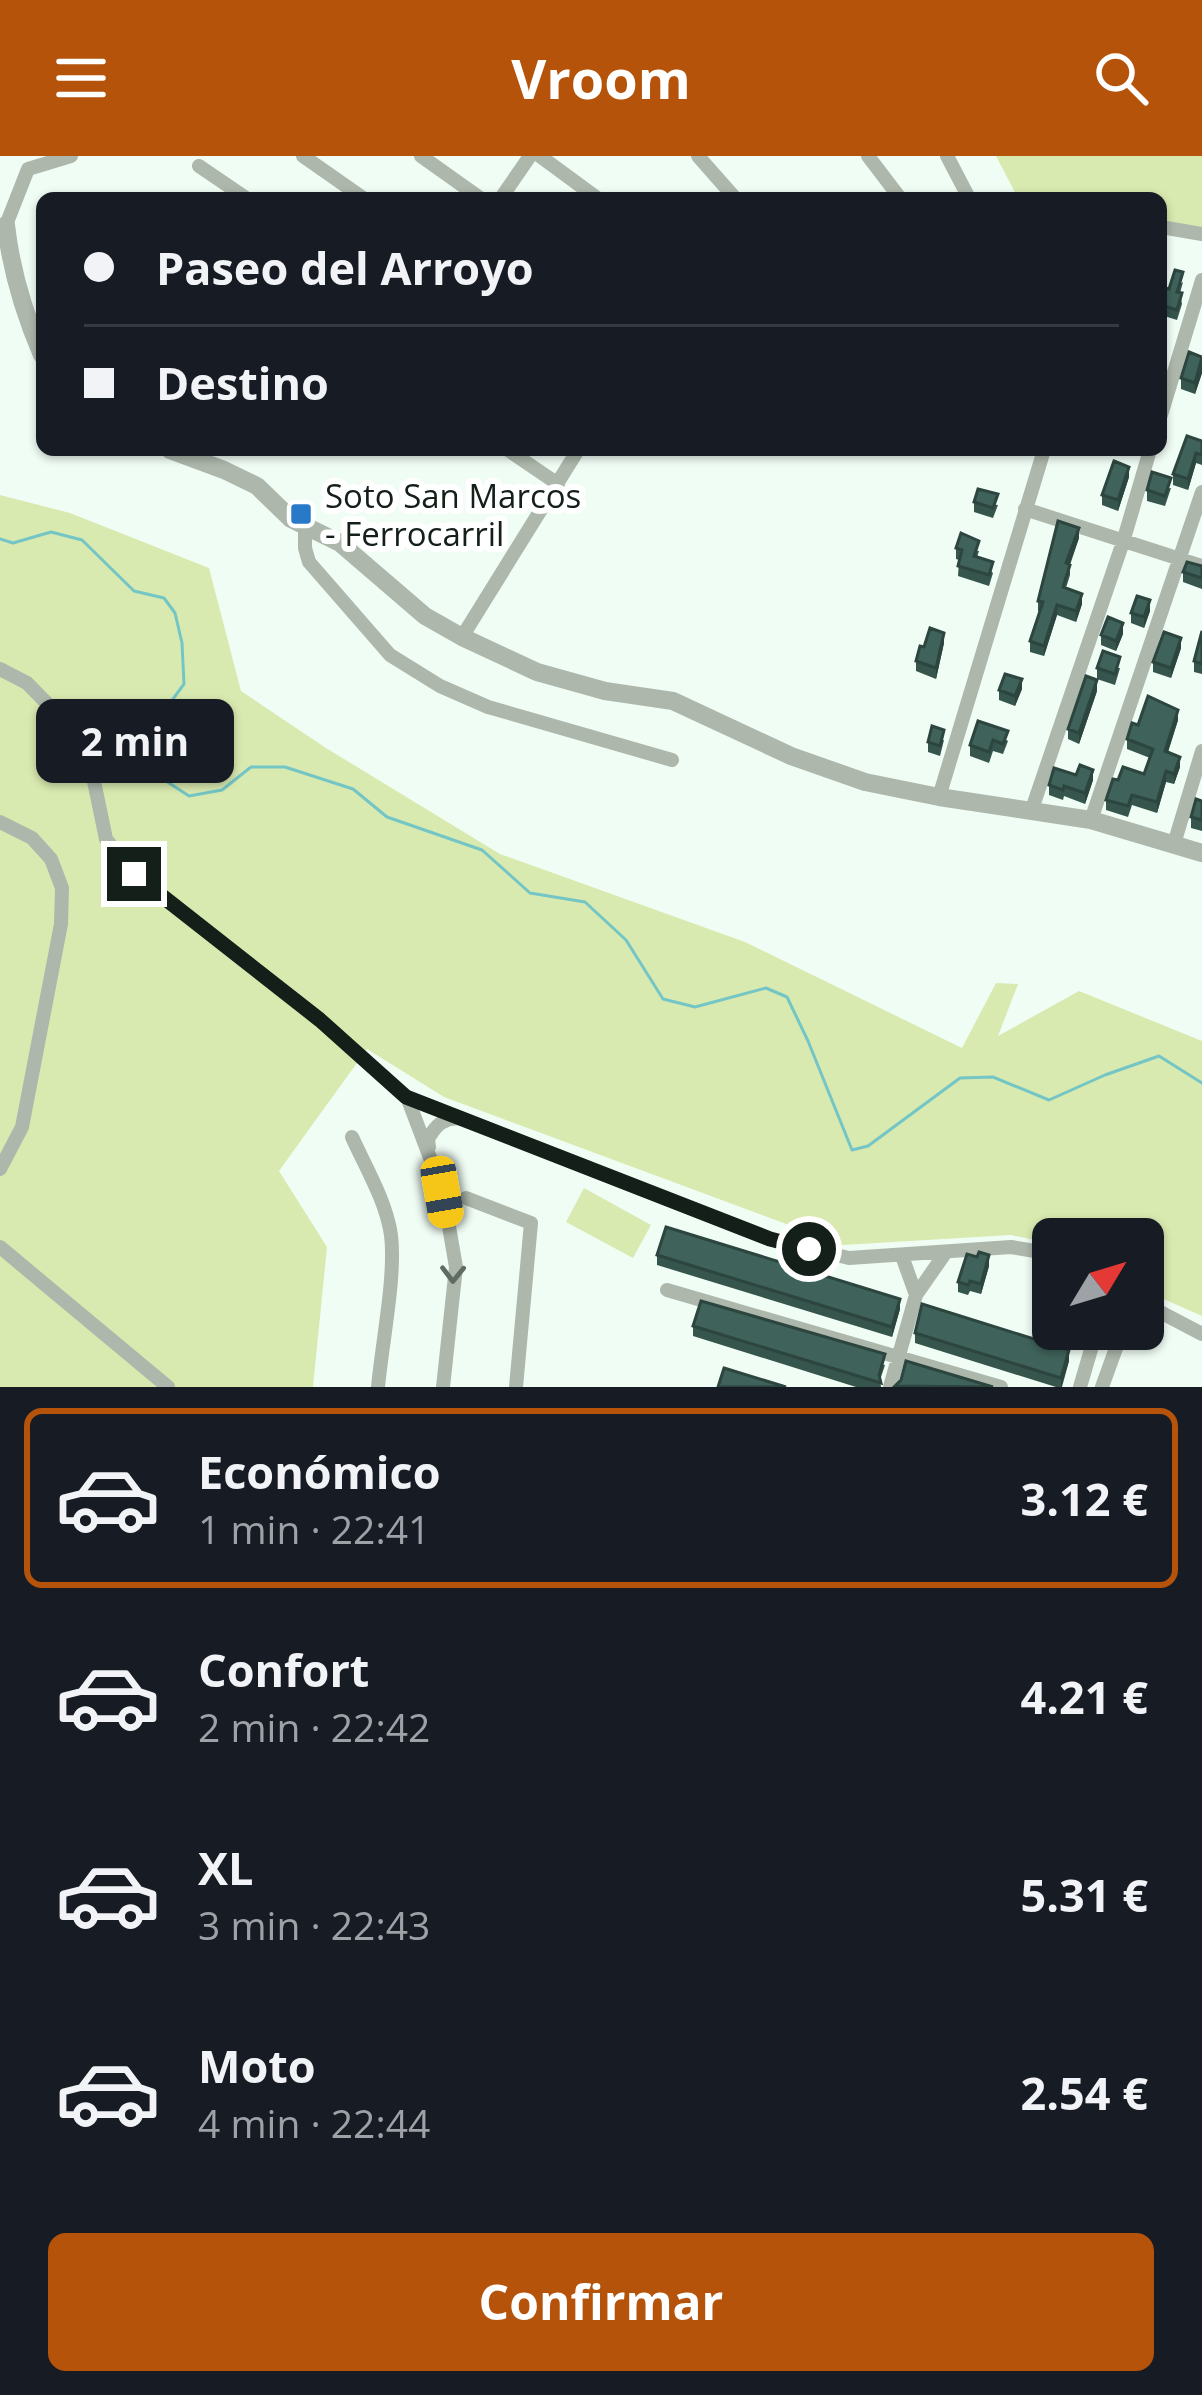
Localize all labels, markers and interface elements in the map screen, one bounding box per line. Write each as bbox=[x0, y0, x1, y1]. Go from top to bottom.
text: Vroom bbox=[511, 41, 691, 115]
icon: menu bbox=[48, 45, 114, 111]
icon: search bbox=[1088, 45, 1154, 111]
text: Paseo del Arroyo bbox=[156, 237, 534, 298]
text: Destino bbox=[156, 352, 329, 413]
place label: Soto San Marcos - Ferrocarril bbox=[325, 473, 581, 556]
marker: Soto San Marcos - Ferrocarril bbox=[288, 501, 314, 527]
callout: 2 min bbox=[35, 700, 233, 784]
text: 2 min bbox=[81, 714, 189, 767]
route end bbox=[107, 847, 161, 901]
car bbox=[418, 1153, 466, 1231]
north arrow bbox=[1032, 1218, 1164, 1350]
map controls bbox=[1032, 1218, 1164, 1350]
route start bbox=[782, 1222, 836, 1276]
one-way arrow bbox=[441, 1265, 467, 1284]
text: Económico bbox=[198, 1441, 441, 1502]
icon: car bbox=[54, 1444, 162, 1552]
text: 3.12 € bbox=[1021, 1468, 1148, 1529]
text: 1 min · 22:41 bbox=[198, 1502, 430, 1555]
text: Confort bbox=[198, 1639, 369, 1700]
icon: car bbox=[54, 1642, 162, 1750]
text: 4.21 € bbox=[1021, 1666, 1148, 1727]
text: 2 min · 22:42 bbox=[198, 1700, 430, 1753]
text: XL bbox=[198, 1837, 253, 1898]
icon: car bbox=[54, 1840, 162, 1948]
text: 5.31 € bbox=[1021, 1864, 1148, 1925]
text: 3 min · 22:43 bbox=[198, 1898, 430, 1951]
text: Moto bbox=[198, 2035, 316, 2096]
icon: car bbox=[54, 2038, 162, 2146]
text: 2.54 € bbox=[1021, 2062, 1148, 2123]
text: 4 min · 22:44 bbox=[198, 2096, 430, 2149]
button: Confirmar bbox=[48, 2233, 1154, 2371]

